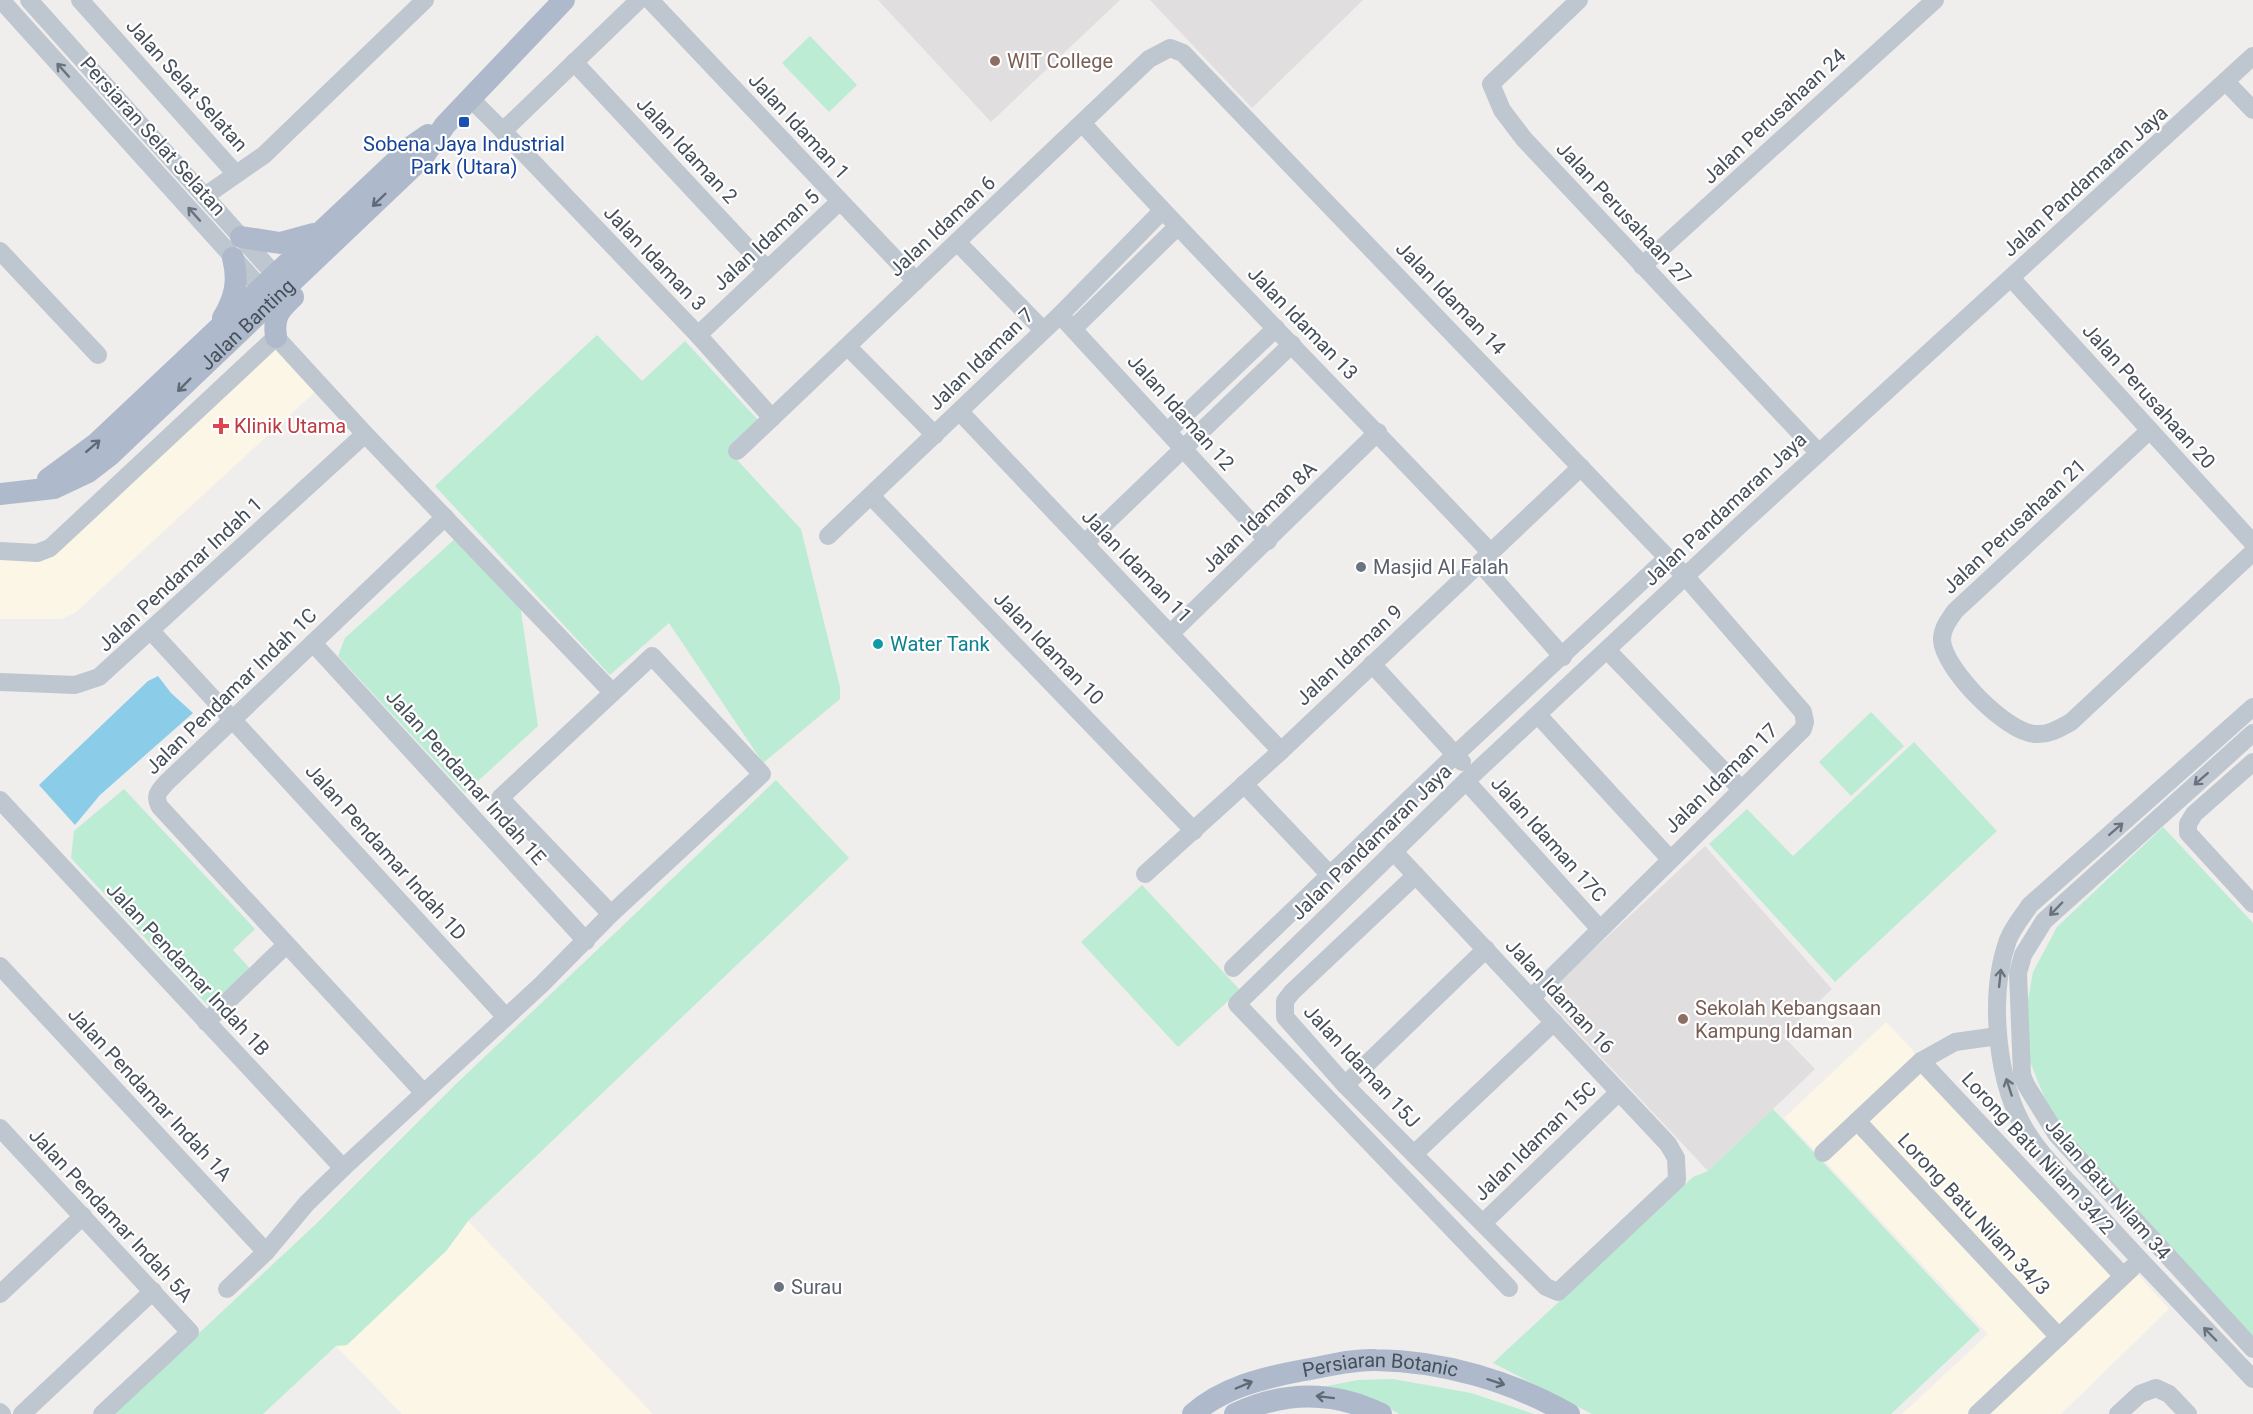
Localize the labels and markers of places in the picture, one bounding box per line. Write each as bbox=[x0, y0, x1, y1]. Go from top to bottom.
place label: WIT College bbox=[1007, 49, 1113, 73]
marker: WIT College bbox=[988, 54, 1002, 68]
marker: Sobena Jaya Industrial Park (Utara) bbox=[457, 115, 471, 129]
place label: Sobena Jaya Industrial Park (Utara) bbox=[363, 132, 565, 179]
place label: Klinik Utama bbox=[234, 414, 346, 438]
marker: Klinik Utama bbox=[212, 417, 230, 435]
place label: Masjid Al Falah bbox=[1373, 555, 1509, 579]
marker: Masjid Al Falah bbox=[1354, 560, 1368, 574]
place label: Water Tank bbox=[890, 632, 991, 656]
marker: Water Tank bbox=[871, 637, 885, 651]
place label: Sekolah Kebangsaan Kampung Idaman bbox=[1695, 996, 1881, 1043]
marker: Sekolah Kebangsaan Kampung Idaman bbox=[1676, 1012, 1690, 1026]
place label: Surau bbox=[791, 1275, 842, 1299]
marker: Surau bbox=[772, 1280, 786, 1294]

